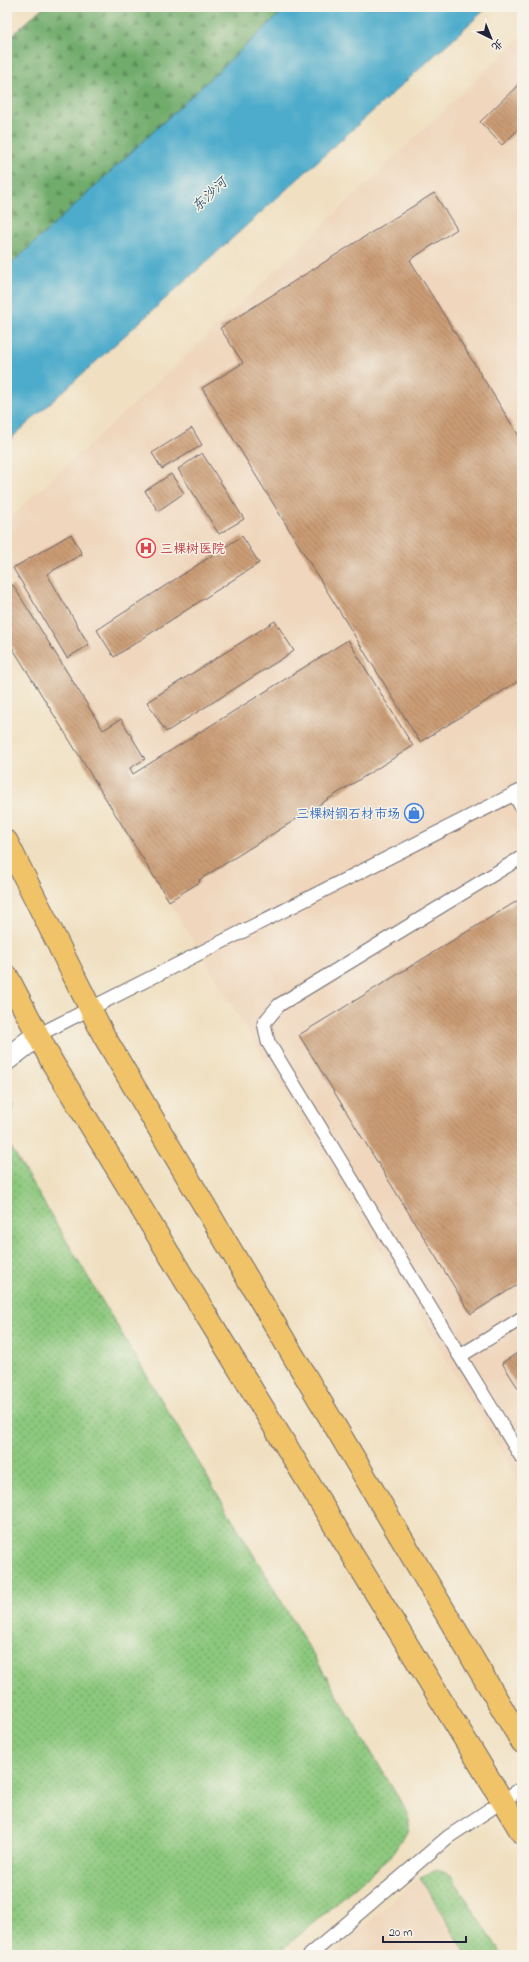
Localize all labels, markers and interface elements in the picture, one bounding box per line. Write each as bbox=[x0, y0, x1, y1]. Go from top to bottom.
north arrow bbox=[471, 18, 511, 58]
text: 北 bbox=[488, 35, 507, 54]
water label: 东沙河 bbox=[188, 172, 234, 217]
hospital icon: 三棵树医院 bbox=[135, 537, 157, 559]
place label: 三棵树医院 bbox=[160, 540, 225, 559]
shop icon: 三棵树钢石材市场 bbox=[403, 802, 425, 824]
place label: 三棵树钢石材市场 bbox=[296, 805, 400, 824]
scale bar bbox=[383, 1918, 466, 1944]
text: 20 m bbox=[389, 1924, 412, 1942]

